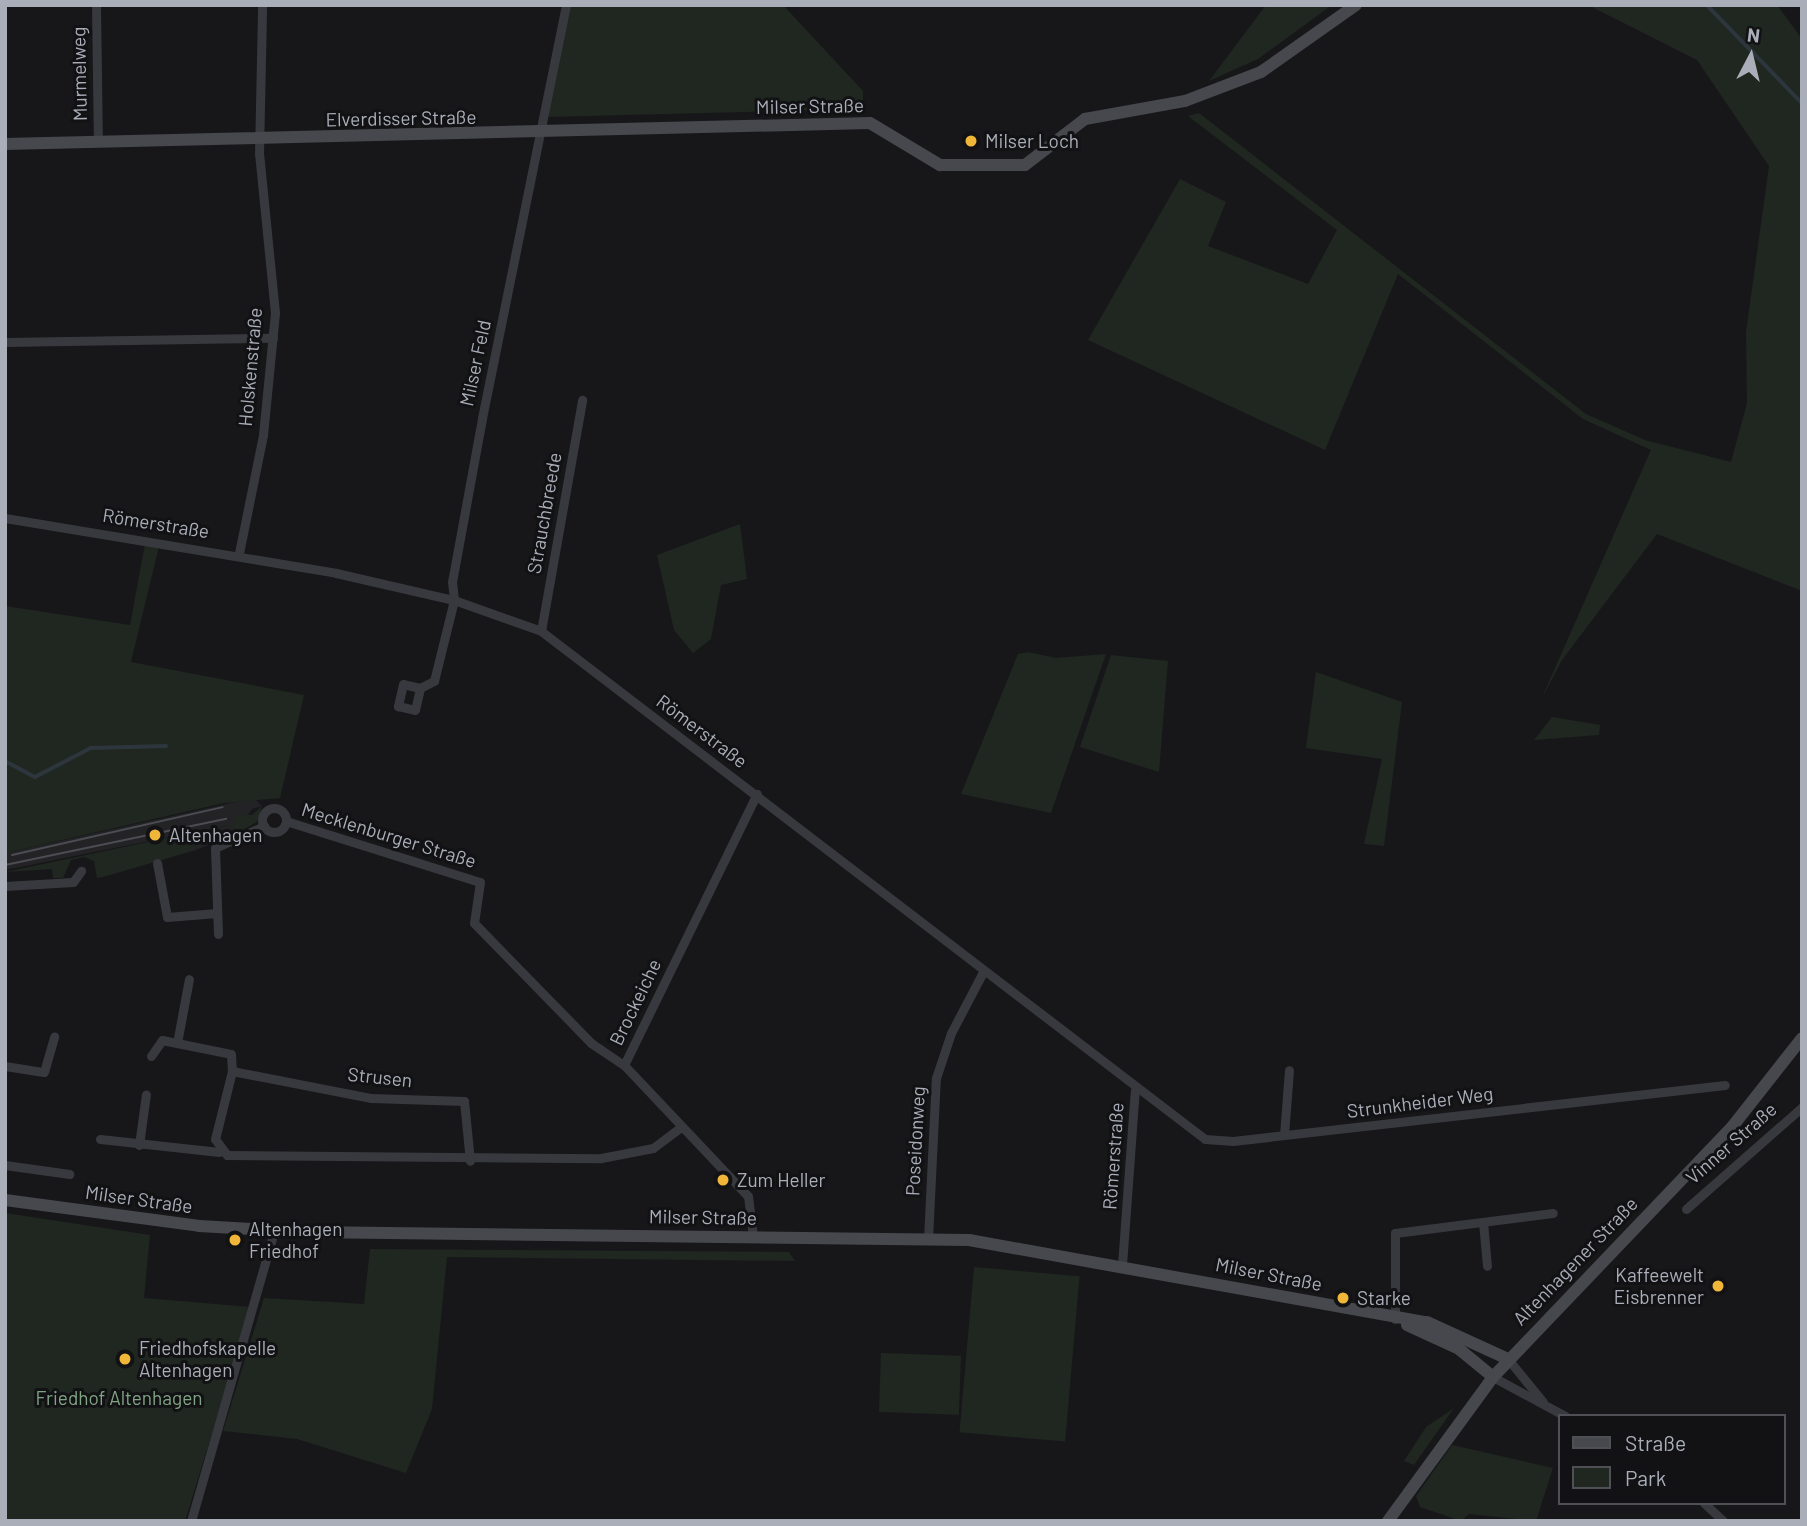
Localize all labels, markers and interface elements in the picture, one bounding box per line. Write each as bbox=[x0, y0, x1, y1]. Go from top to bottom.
north arrow bbox=[1716, 21, 1786, 91]
text: N bbox=[1746, 22, 1761, 47]
street label: Murmelweg bbox=[67, 27, 91, 121]
street label: Milser Straße bbox=[756, 94, 864, 118]
street label: Elverdisser Straße bbox=[325, 105, 477, 131]
place label: Milser Loch bbox=[985, 130, 1079, 152]
marker: Milser Loch bbox=[963, 133, 979, 149]
street label: Holskenstraße bbox=[233, 307, 267, 427]
street label: Milser Feld bbox=[455, 318, 495, 408]
street label: Strauchbreede bbox=[522, 451, 566, 575]
street label: Römerstraße bbox=[101, 503, 211, 543]
street label: Römerstraße bbox=[652, 690, 752, 772]
street label: Mecklenburger Straße bbox=[299, 798, 479, 872]
place label: Altenhagen bbox=[169, 824, 262, 846]
marker: Altenhagen bbox=[147, 827, 163, 843]
street label: Brockeiche bbox=[604, 955, 666, 1049]
street label: Strusen bbox=[347, 1062, 413, 1092]
street label: Strunkheider Weg bbox=[1346, 1082, 1494, 1122]
street label: Poseidonweg bbox=[901, 1086, 929, 1196]
street label: Vinner Straße bbox=[1681, 1097, 1781, 1189]
street label: Römerstraße bbox=[1098, 1102, 1128, 1210]
place label: Zum Heller bbox=[737, 1169, 825, 1191]
marker: Zum Heller bbox=[715, 1172, 731, 1188]
street label: Milser Straße bbox=[84, 1180, 194, 1218]
street label: Altenhagener Straße bbox=[1508, 1192, 1642, 1330]
street label: Milser Straße bbox=[649, 1205, 757, 1229]
place label: Altenhagen Friedhof bbox=[249, 1218, 342, 1262]
marker: Altenhagen Friedhof bbox=[227, 1232, 243, 1248]
street label: Milser Straße bbox=[1214, 1252, 1324, 1296]
place label: Kaffeewelt Eisbrenner bbox=[1614, 1264, 1704, 1308]
marker: Kaffeewelt Eisbrenner bbox=[1710, 1278, 1726, 1294]
place label: Starke bbox=[1357, 1287, 1411, 1309]
marker: Starke bbox=[1335, 1290, 1351, 1306]
place label: Friedhofskapelle Altenhagen bbox=[139, 1337, 276, 1381]
marker: Friedhofskapelle Altenhagen bbox=[117, 1351, 133, 1367]
park label: Friedhof Altenhagen bbox=[35, 1387, 203, 1409]
legend bbox=[1559, 1414, 1786, 1505]
text: Straße bbox=[1625, 1430, 1686, 1455]
text: Park bbox=[1625, 1465, 1666, 1490]

